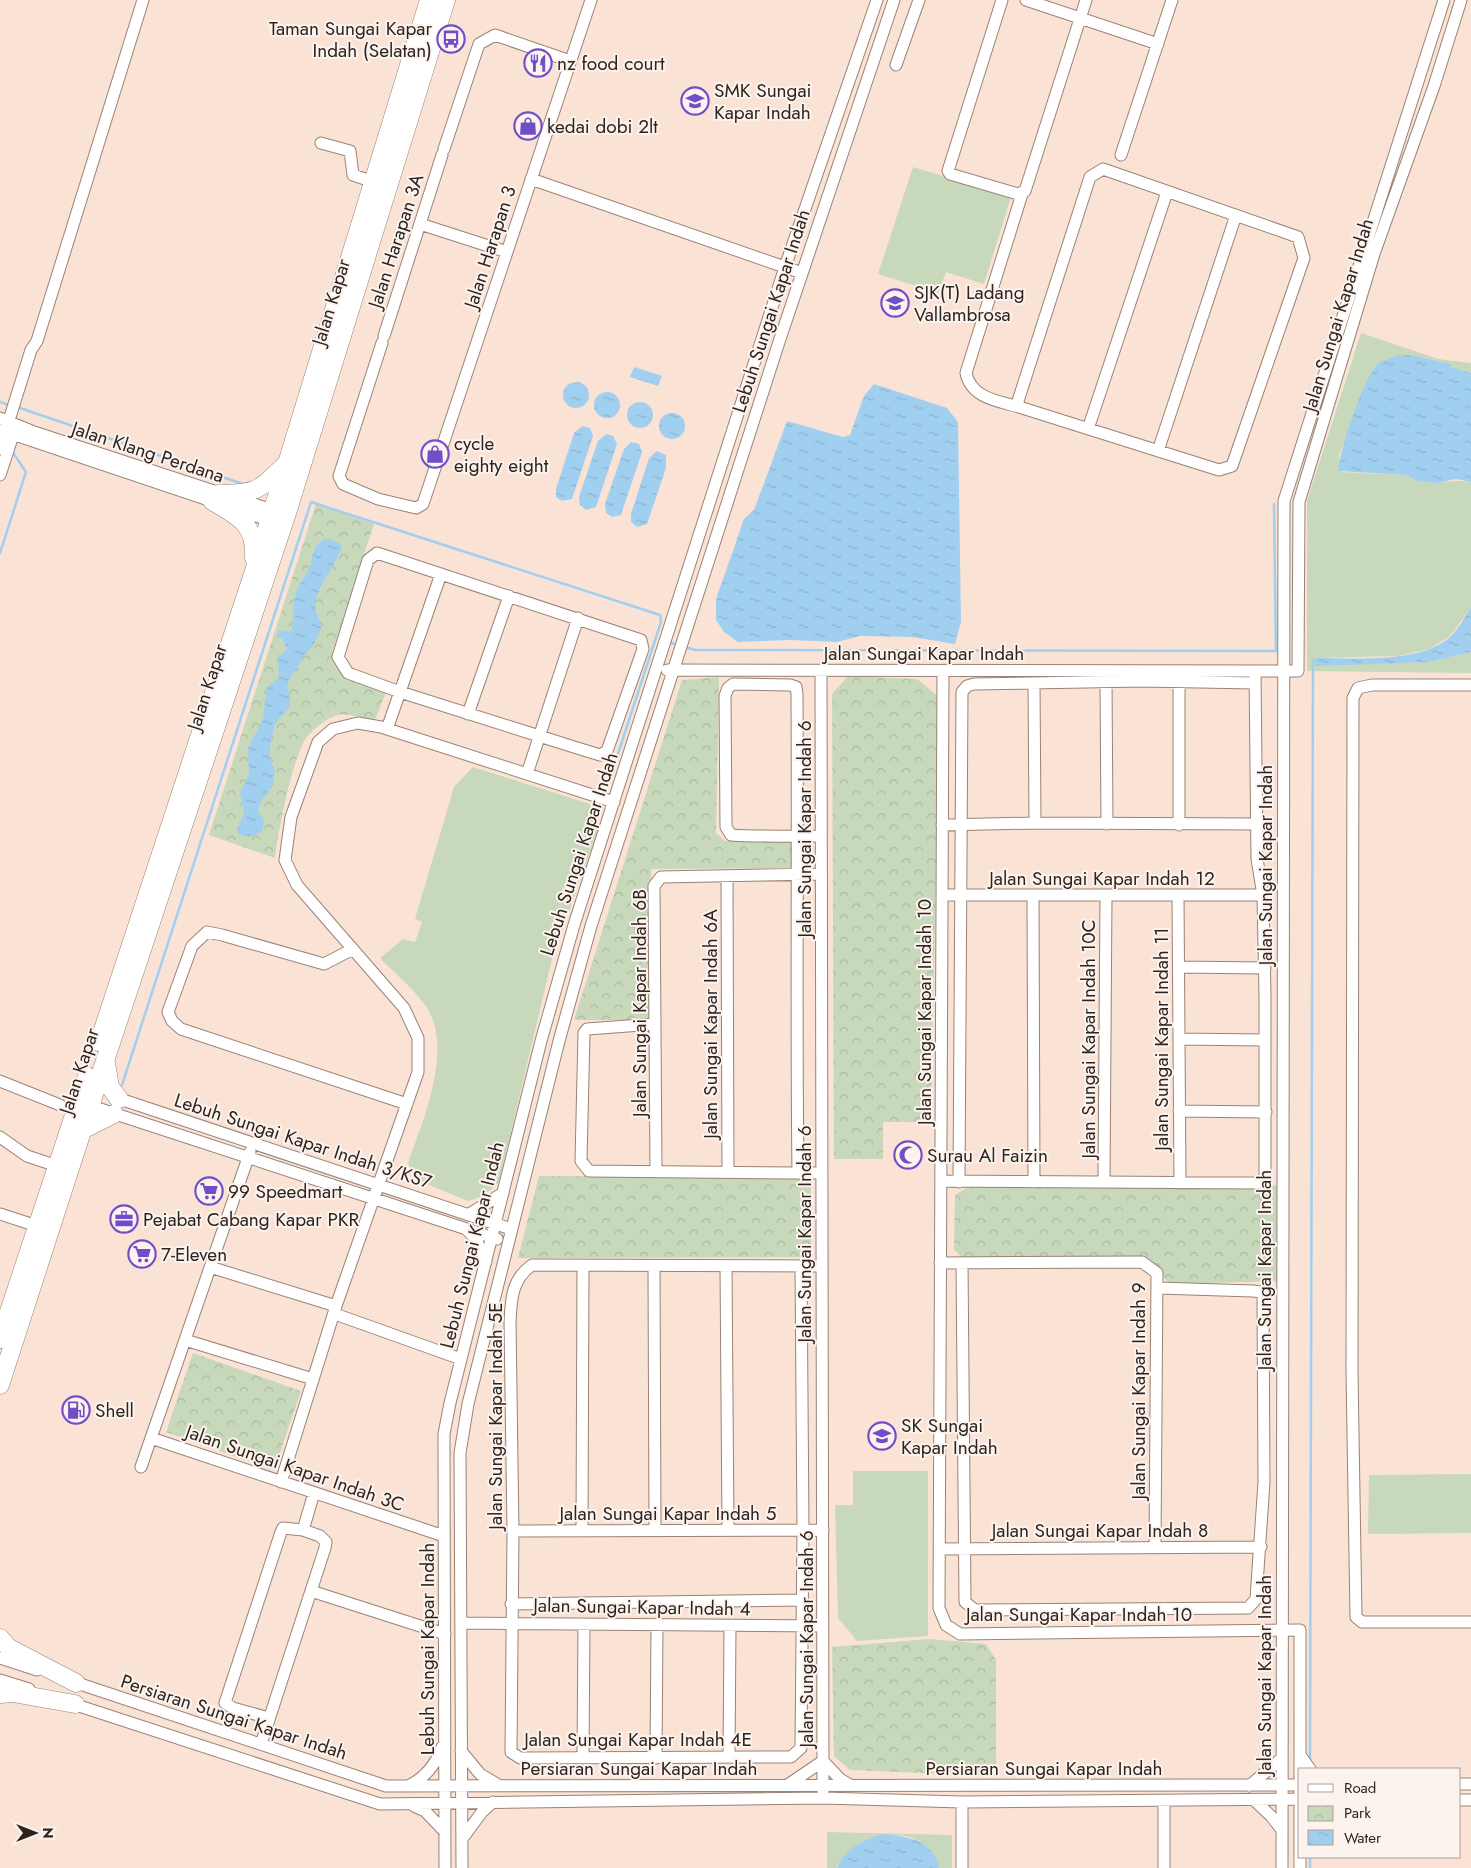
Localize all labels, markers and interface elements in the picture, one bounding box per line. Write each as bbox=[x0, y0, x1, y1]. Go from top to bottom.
place label: Taman Sungai Kapar Indah (Selatan) bbox=[269, 15, 432, 64]
bus stop icon: Taman Sungai Kapar Indah (Selatan) bbox=[436, 24, 466, 54]
restaurant icon: nz food court bbox=[523, 48, 553, 78]
place label: nz food court bbox=[557, 50, 665, 77]
place label: SMK Sungai Kapar Indah bbox=[714, 77, 812, 126]
school or university icon: SMK Sungai Kapar Indah bbox=[680, 86, 710, 116]
shop icon: kedai dobi 2lt bbox=[513, 111, 543, 141]
place label: kedai dobi 2lt bbox=[547, 113, 658, 140]
street label: Jalan Harapan 3A bbox=[361, 170, 431, 314]
street label: Jalan Harapan 3 bbox=[457, 182, 523, 315]
street label: Lebuh Sungai Kapar Indah bbox=[725, 206, 817, 416]
street label: Jalan Sungai Kapar Indah bbox=[1295, 215, 1380, 418]
street label: Jalan Kapar bbox=[304, 255, 357, 351]
place label: SJK(T) Ladang Vallambrosa bbox=[914, 279, 1025, 328]
school or university icon: SJK(T) Ladang Vallambrosa bbox=[880, 288, 910, 318]
street label: Jalan Klang Perdana bbox=[65, 414, 228, 489]
place label: cycle eighty eight bbox=[454, 430, 549, 479]
shop icon: cycle eighty eight bbox=[420, 439, 450, 469]
street label: Jalan Kapar bbox=[179, 640, 234, 736]
street label: Jalan Sungai Kapar Indah bbox=[821, 640, 1024, 667]
street label: Jalan Sungai Kapar Indah 6 bbox=[791, 720, 818, 941]
street label: Lebuh Sungai Kapar Indah bbox=[533, 749, 625, 959]
street label: Jalan Sungai Kapar Indah bbox=[1252, 765, 1279, 968]
street label: Jalan Sungai Kapar Indah 12 bbox=[986, 865, 1215, 892]
street label: Jalan Sungai Kapar Indah 6B bbox=[626, 889, 653, 1120]
street label: Jalan Sungai Kapar Indah 10 bbox=[911, 899, 938, 1128]
street label: Jalan Sungai Kapar Indah 6A bbox=[697, 909, 724, 1142]
street label: Jalan Sungai Kapar Indah 10C bbox=[1075, 919, 1102, 1162]
street label: Jalan Sungai Kapar Indah 11 bbox=[1148, 927, 1175, 1154]
street label: Jalan Kapar bbox=[51, 1024, 106, 1120]
street label: Lebuh Sungai Kapar Indah 3/KS7 bbox=[171, 1087, 435, 1195]
street label: Jalan Sungai Kapar Indah 6 bbox=[791, 1125, 818, 1346]
street label: Lebuh Sungai Kapar Indah bbox=[433, 1139, 511, 1351]
mosque icon: Surau Al Faizin bbox=[893, 1140, 923, 1170]
place label: Surau Al Faizin bbox=[927, 1142, 1048, 1169]
street label: Jalan Sungai Kapar Indah bbox=[1251, 1170, 1278, 1373]
supermarket icon: 99 Speedmart bbox=[194, 1176, 224, 1206]
place label: 99 Speedmart bbox=[228, 1178, 343, 1205]
office icon: Pejabat Cabang Kapar PKR bbox=[109, 1204, 139, 1234]
place label: Pejabat Cabang Kapar PKR bbox=[143, 1206, 360, 1233]
supermarket icon: 7-Eleven bbox=[127, 1239, 157, 1269]
place label: 7-Eleven bbox=[161, 1241, 227, 1268]
street label: Jalan Sungai Kapar Indah 9 bbox=[1125, 1282, 1152, 1503]
street label: Jalan Sungai Kapar Indah 5E bbox=[482, 1302, 509, 1533]
fuel station icon: Shell bbox=[61, 1395, 91, 1425]
place label: Shell bbox=[95, 1397, 134, 1424]
place label: SK Sungai Kapar Indah bbox=[901, 1412, 998, 1461]
street label: Jalan Sungai Kapar Indah 3C bbox=[179, 1417, 408, 1518]
school or university icon: SK Sungai Kapar Indah bbox=[867, 1421, 897, 1451]
street label: Jalan Sungai Kapar Indah 5 bbox=[557, 1500, 776, 1527]
street label: Jalan Sungai Kapar Indah 8 bbox=[989, 1517, 1208, 1544]
street label: Jalan Sungai Kapar Indah 6 bbox=[793, 1530, 820, 1751]
street label: Lebuh Sungai Kapar Indah bbox=[414, 1543, 441, 1755]
street label: Jalan Sungai Kapar Indah bbox=[1251, 1575, 1278, 1778]
street label: Jalan Sungai Kapar Indah 4 bbox=[530, 1592, 751, 1622]
street label: Jalan Sungai Kapar Indah 10 bbox=[963, 1601, 1192, 1628]
street label: Persiaran Sungai Kapar Indah bbox=[117, 1668, 351, 1766]
street label: Jalan Sungai Kapar Indah 4E bbox=[521, 1726, 752, 1753]
street label: Persiaran Sungai Kapar Indah bbox=[521, 1755, 757, 1782]
street label: Persiaran Sungai Kapar Indah bbox=[926, 1755, 1162, 1782]
legend bbox=[1298, 1768, 1461, 1858]
text: Road bbox=[1344, 1777, 1376, 1799]
text: Park bbox=[1344, 1802, 1371, 1824]
north arrow bbox=[10, 1808, 60, 1858]
text: N bbox=[38, 1827, 58, 1839]
text: Water bbox=[1344, 1827, 1382, 1849]

